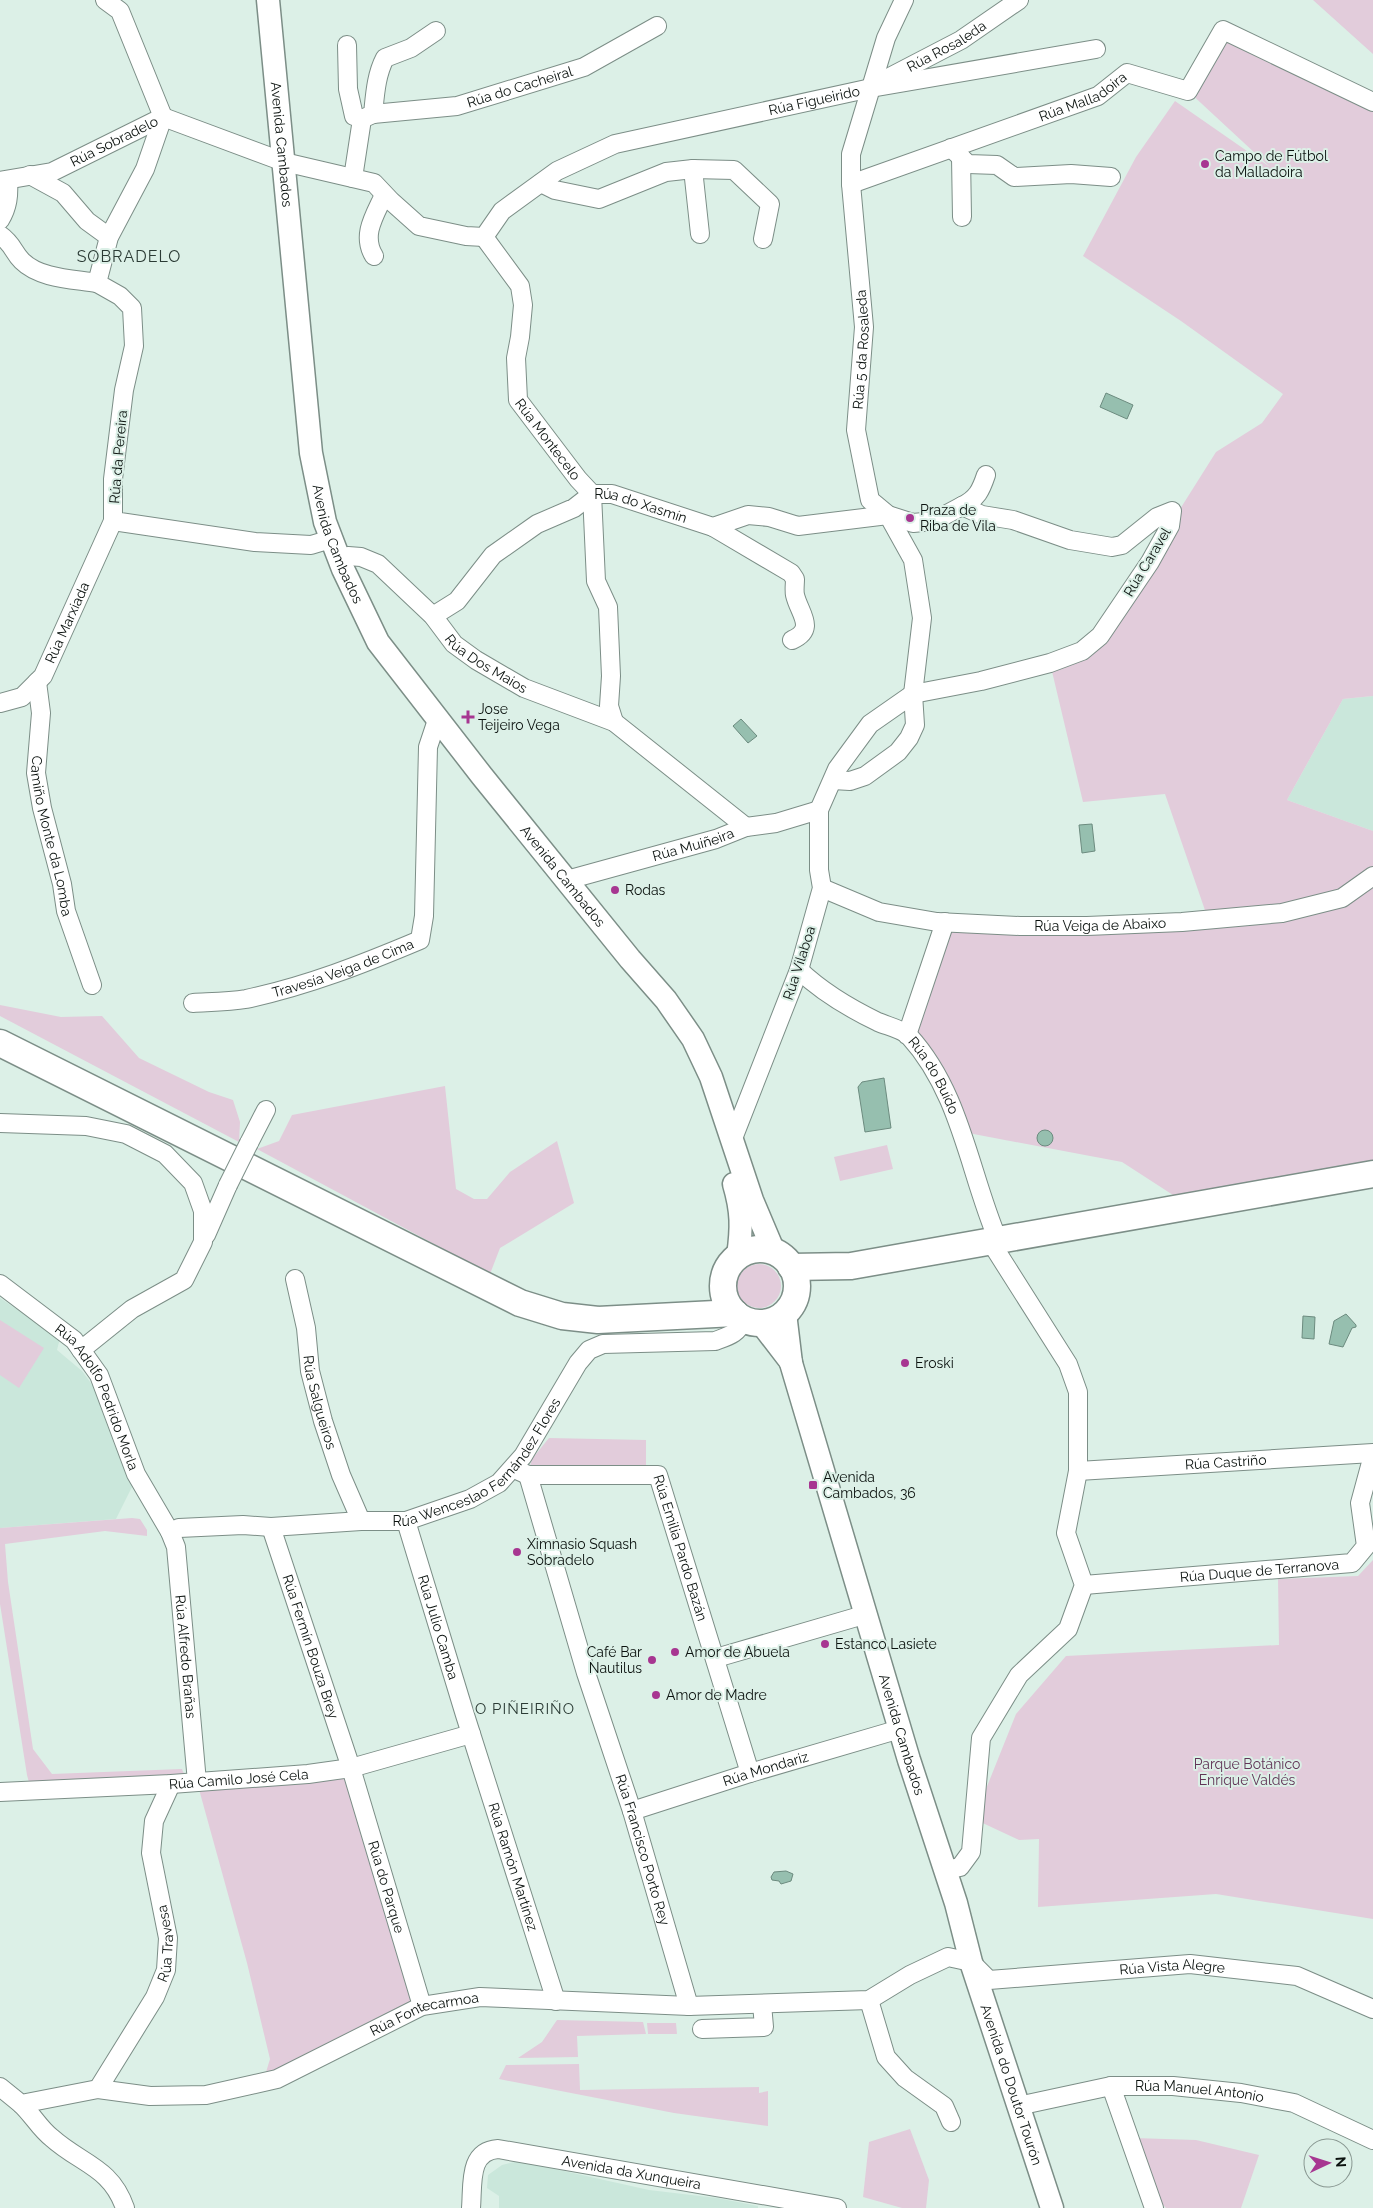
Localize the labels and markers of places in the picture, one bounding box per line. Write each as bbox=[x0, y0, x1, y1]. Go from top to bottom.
place label: Campo de Fútbol da Malladoira bbox=[1215, 148, 1328, 180]
marker: Campo de Fútbol da Malladoira bbox=[1199, 158, 1211, 170]
place label: Praza de Riba de Vila bbox=[920, 502, 996, 534]
marker: Praza de Riba de Vila bbox=[904, 512, 916, 524]
place label: Jose Teijeiro Vega bbox=[478, 701, 560, 733]
marker: Jose Teijeiro Vega bbox=[462, 711, 474, 723]
place label: Rodas bbox=[625, 882, 666, 898]
marker: Rodas bbox=[609, 884, 621, 896]
place label: Eroski bbox=[915, 1355, 954, 1371]
marker: Eroski bbox=[899, 1357, 911, 1369]
place label: Avenida Cambados, 36 bbox=[823, 1469, 916, 1501]
marker: Avenida Cambados, 36 bbox=[807, 1479, 819, 1491]
place label: Ximnasio Squash Sobradelo bbox=[527, 1536, 637, 1568]
marker: Ximnasio Squash Sobradelo bbox=[511, 1546, 523, 1558]
place label: Estanco Lasiete bbox=[835, 1636, 937, 1652]
marker: Estanco Lasiete bbox=[819, 1638, 831, 1650]
place label: Café Bar Nautilus bbox=[587, 1644, 642, 1676]
place label: Amor de Abuela bbox=[685, 1644, 790, 1660]
marker: Amor de Abuela bbox=[669, 1646, 681, 1658]
marker: Café Bar Nautilus bbox=[646, 1654, 658, 1666]
place label: Amor de Madre bbox=[666, 1687, 767, 1703]
marker: Amor de Madre bbox=[650, 1689, 662, 1701]

